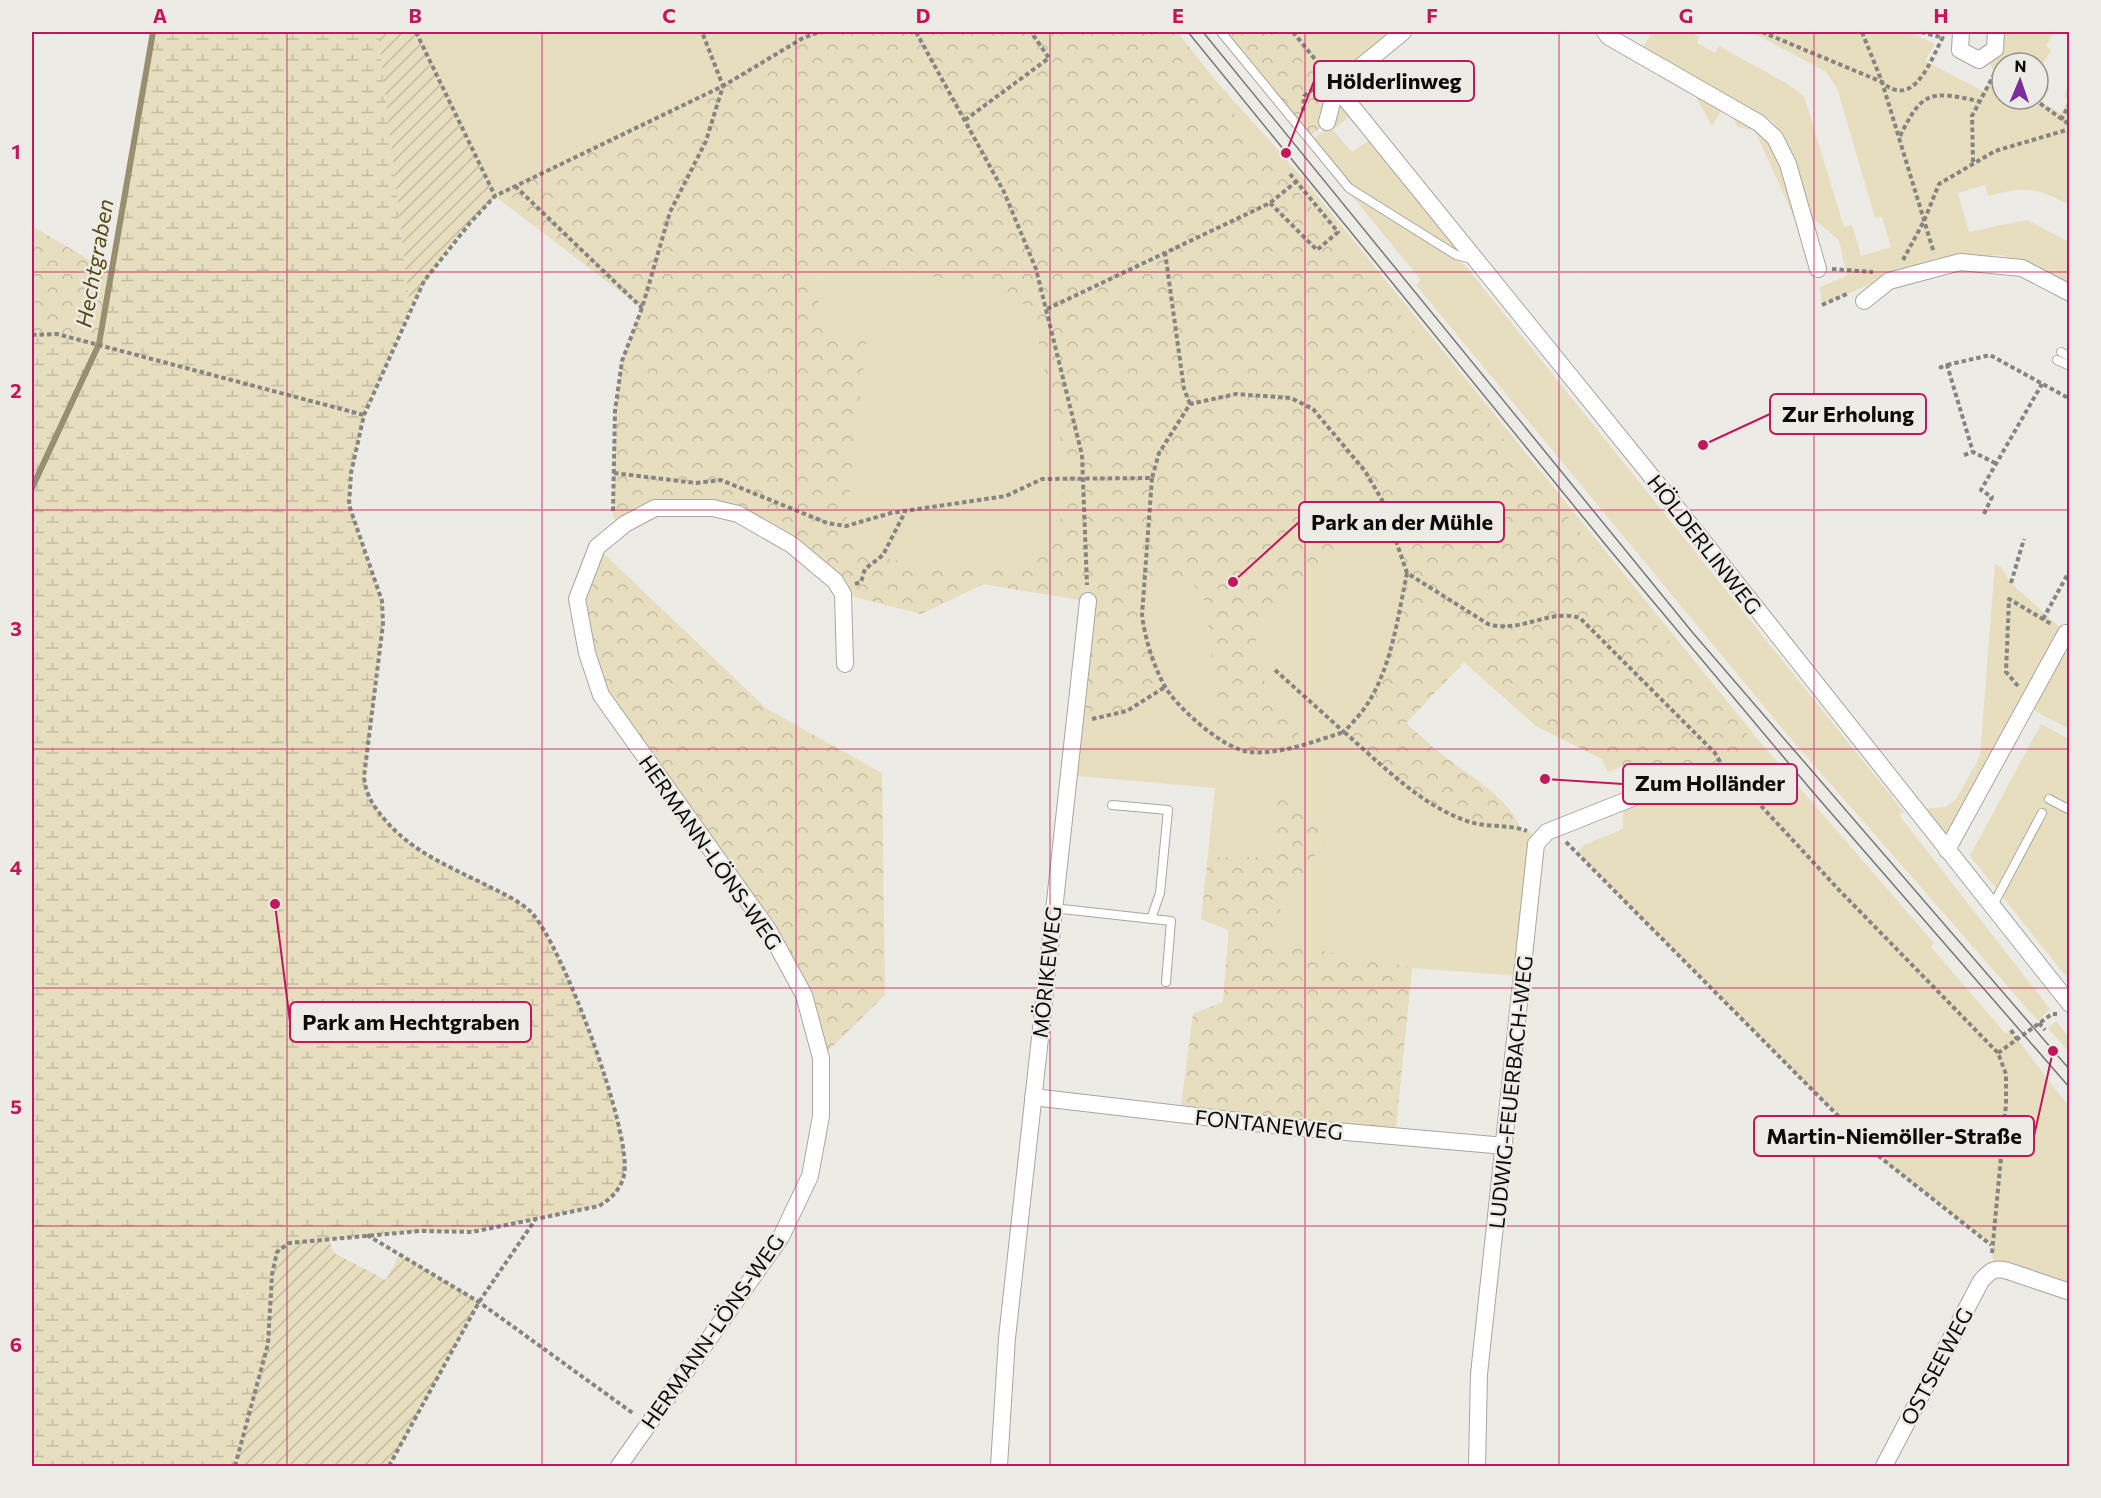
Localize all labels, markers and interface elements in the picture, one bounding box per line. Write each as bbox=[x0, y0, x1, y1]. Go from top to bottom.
text: A bbox=[153, 3, 167, 27]
text: B bbox=[408, 3, 422, 27]
text: C bbox=[662, 3, 676, 27]
text: D bbox=[916, 3, 930, 27]
text: E bbox=[1172, 3, 1184, 27]
text: F bbox=[1426, 3, 1438, 27]
text: G bbox=[1679, 3, 1693, 27]
text: H bbox=[1934, 3, 1949, 27]
north arrow bbox=[1990, 51, 2050, 111]
text: N bbox=[2014, 56, 2027, 75]
callout: Hölderlinweg bbox=[1314, 61, 1474, 101]
text: Hölderlinweg bbox=[1326, 67, 1462, 94]
text: 1 bbox=[11, 139, 21, 163]
water label: Hechtgraben bbox=[69, 197, 119, 329]
text: 2 bbox=[10, 378, 22, 402]
callout: Zur Erholung bbox=[1770, 394, 1926, 434]
text: Zur Erholung bbox=[1782, 400, 1914, 427]
street label: HÖLDERLINWEG bbox=[1643, 469, 1767, 619]
callout: Park an der Mühle bbox=[1299, 502, 1504, 542]
text: Park an der Mühle bbox=[1311, 508, 1493, 535]
text: 3 bbox=[10, 616, 22, 640]
street label: HERMANN-LÖNS-WEG bbox=[634, 750, 788, 954]
callout: Zum Holländer bbox=[1623, 764, 1797, 804]
text: Zum Holländer bbox=[1635, 769, 1785, 796]
text: 4 bbox=[10, 855, 22, 879]
street label: MÖRIKEWEG bbox=[1027, 905, 1065, 1039]
street label: LUDWIG-FEUERBACH-WEG bbox=[1483, 954, 1537, 1230]
callout: Park am Hechtgraben bbox=[290, 1002, 531, 1042]
text: Park am Hechtgraben bbox=[302, 1008, 520, 1035]
text: 5 bbox=[10, 1094, 22, 1118]
street label: FONTANEWEG bbox=[1194, 1104, 1344, 1144]
callout: Martin-Niemöller-Straße bbox=[1754, 1116, 2034, 1156]
text: Martin-Niemöller-Straße bbox=[1766, 1122, 2022, 1149]
street label: HERMANN-LÖNS-WEG bbox=[635, 1229, 789, 1433]
street label: OSTSEEWEG bbox=[1895, 1303, 1977, 1429]
text: 6 bbox=[10, 1332, 22, 1356]

